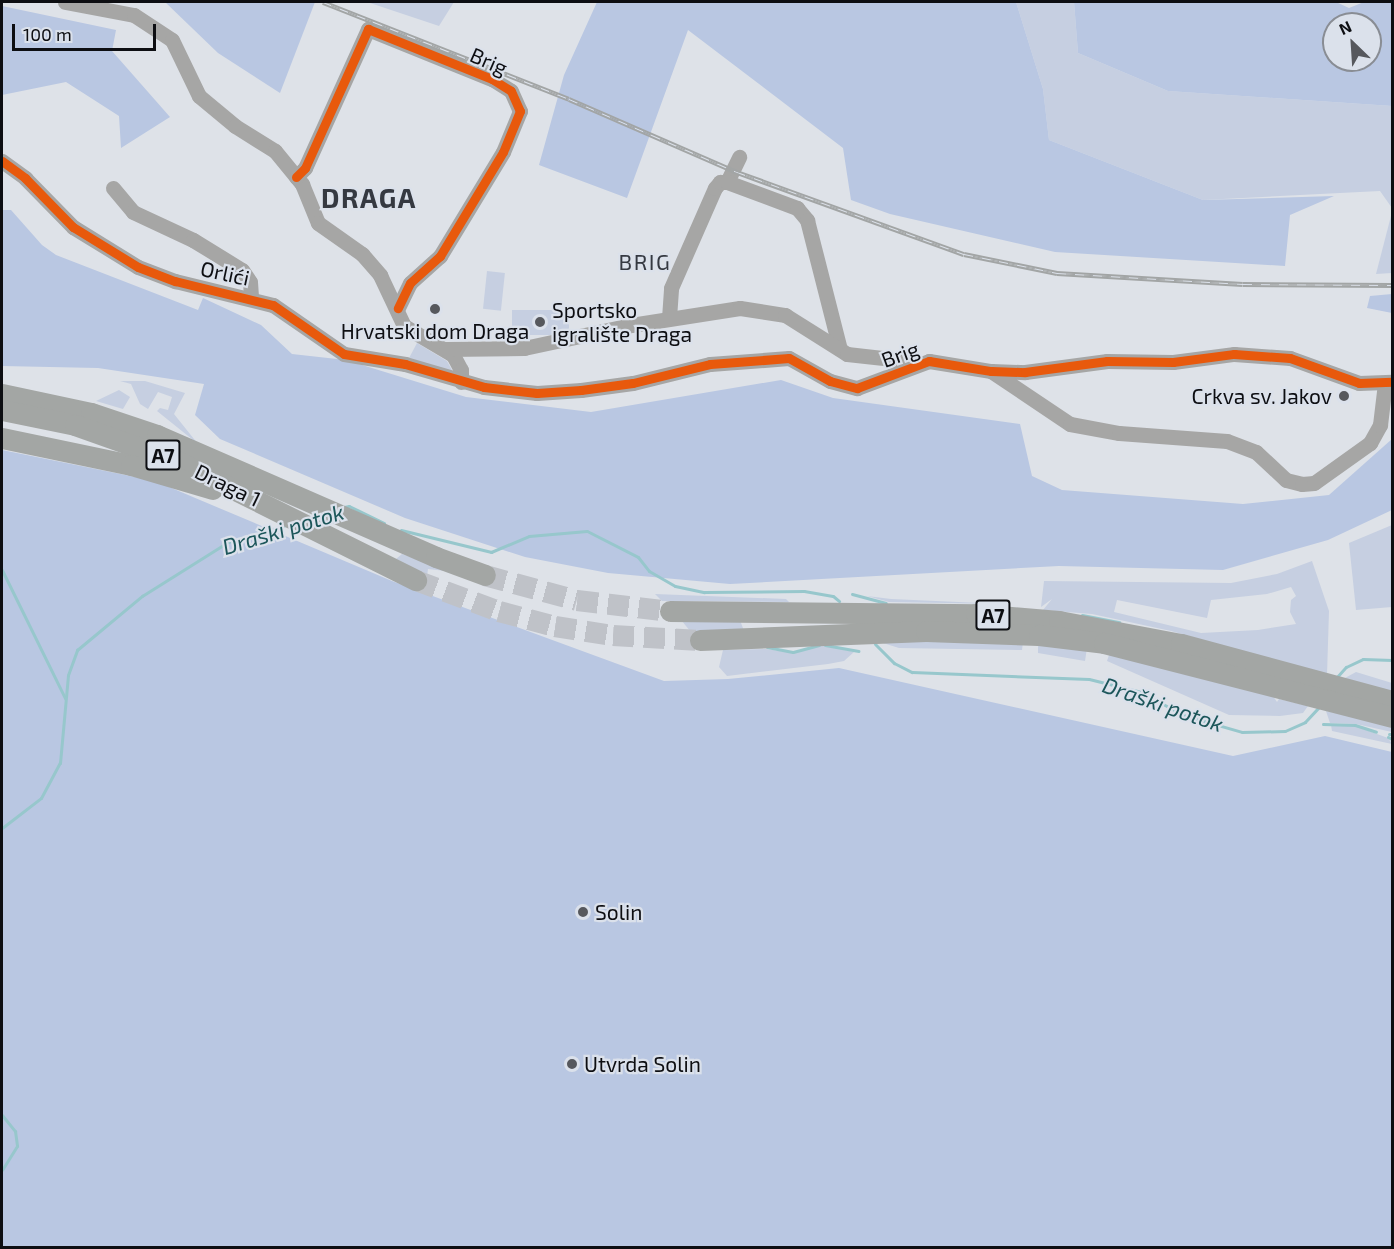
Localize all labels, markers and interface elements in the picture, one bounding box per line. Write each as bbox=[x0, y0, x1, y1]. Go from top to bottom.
scale bar bbox=[15, 12, 159, 50]
north arrow bbox=[1322, 12, 1382, 72]
text: N bbox=[1336, 16, 1354, 38]
text: 100 m bbox=[23, 23, 72, 45]
street label: Brig bbox=[466, 42, 512, 80]
district label: DRAGA bbox=[321, 182, 417, 214]
district label: BRIG bbox=[619, 249, 671, 275]
street label: Orlići bbox=[198, 256, 252, 290]
place label: Sportsko igralište Draga bbox=[552, 297, 692, 347]
marker: Hrvatski dom Draga bbox=[428, 302, 442, 316]
marker: Sportsko igralište Draga bbox=[533, 315, 547, 329]
place label: Hrvatski dom Draga bbox=[341, 318, 529, 344]
street label: Brig bbox=[878, 336, 922, 372]
place label: Crkva sv. Jakov bbox=[1191, 383, 1332, 409]
marker: Crkva sv. Jakov bbox=[1337, 389, 1351, 403]
road number: A7 bbox=[145, 438, 181, 472]
street label: Draga 1 bbox=[191, 458, 265, 512]
water label: Draški potok bbox=[219, 498, 347, 560]
road number: A7 bbox=[975, 598, 1011, 632]
water label: Draški potok bbox=[1099, 671, 1227, 737]
place label: Solin bbox=[595, 899, 642, 925]
marker: Solin bbox=[576, 905, 590, 919]
place label: Utvrda Solin bbox=[584, 1051, 701, 1077]
marker: Utvrda Solin bbox=[565, 1057, 579, 1071]

